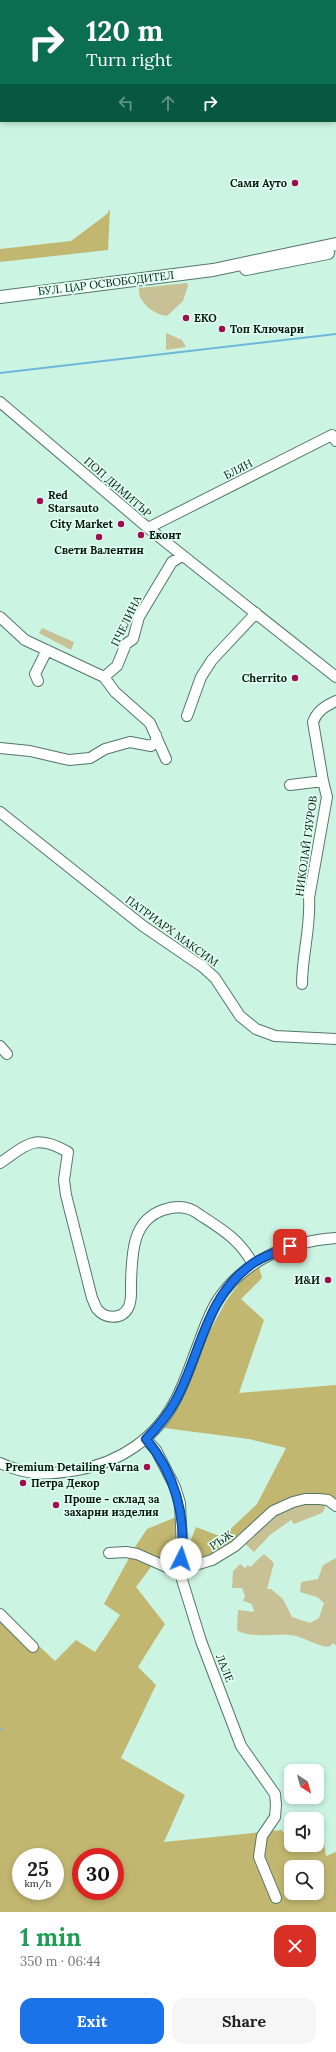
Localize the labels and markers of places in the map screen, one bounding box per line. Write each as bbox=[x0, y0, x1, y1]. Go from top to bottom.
place label: Сами Ауто bbox=[230, 176, 287, 190]
marker: Сами Ауто bbox=[290, 178, 300, 188]
place label: EKO bbox=[194, 311, 217, 325]
marker: EKO bbox=[181, 313, 191, 323]
place label: Топ Ключари bbox=[230, 322, 304, 336]
marker: Топ Ключари bbox=[217, 324, 227, 334]
place label: Red Starsauto bbox=[48, 488, 99, 515]
marker: Red Starsauto bbox=[35, 496, 45, 506]
place label: City Market bbox=[50, 517, 113, 531]
marker: City Market bbox=[116, 519, 126, 529]
place label: Еконт bbox=[149, 528, 182, 542]
marker: Еконт bbox=[136, 530, 146, 540]
marker: Свети Валентин bbox=[94, 532, 104, 542]
place label: Свети Валентин bbox=[54, 543, 144, 557]
place label: Cherrito bbox=[242, 671, 287, 685]
marker: Cherrito bbox=[290, 673, 300, 683]
pin bbox=[273, 1229, 307, 1263]
place label: И&И bbox=[295, 1273, 320, 1287]
marker: И&И bbox=[323, 1275, 333, 1285]
place label: Premium Detailing Varna bbox=[5, 1460, 139, 1474]
marker: Premium Detailing Varna bbox=[142, 1462, 152, 1472]
place label: Петра Декор bbox=[31, 1476, 100, 1490]
marker: Петра Декор bbox=[18, 1478, 28, 1488]
place label: Проше - склад за захарни изделия bbox=[64, 1492, 160, 1519]
marker: Проше - склад за захарни изделия bbox=[51, 1500, 61, 1510]

